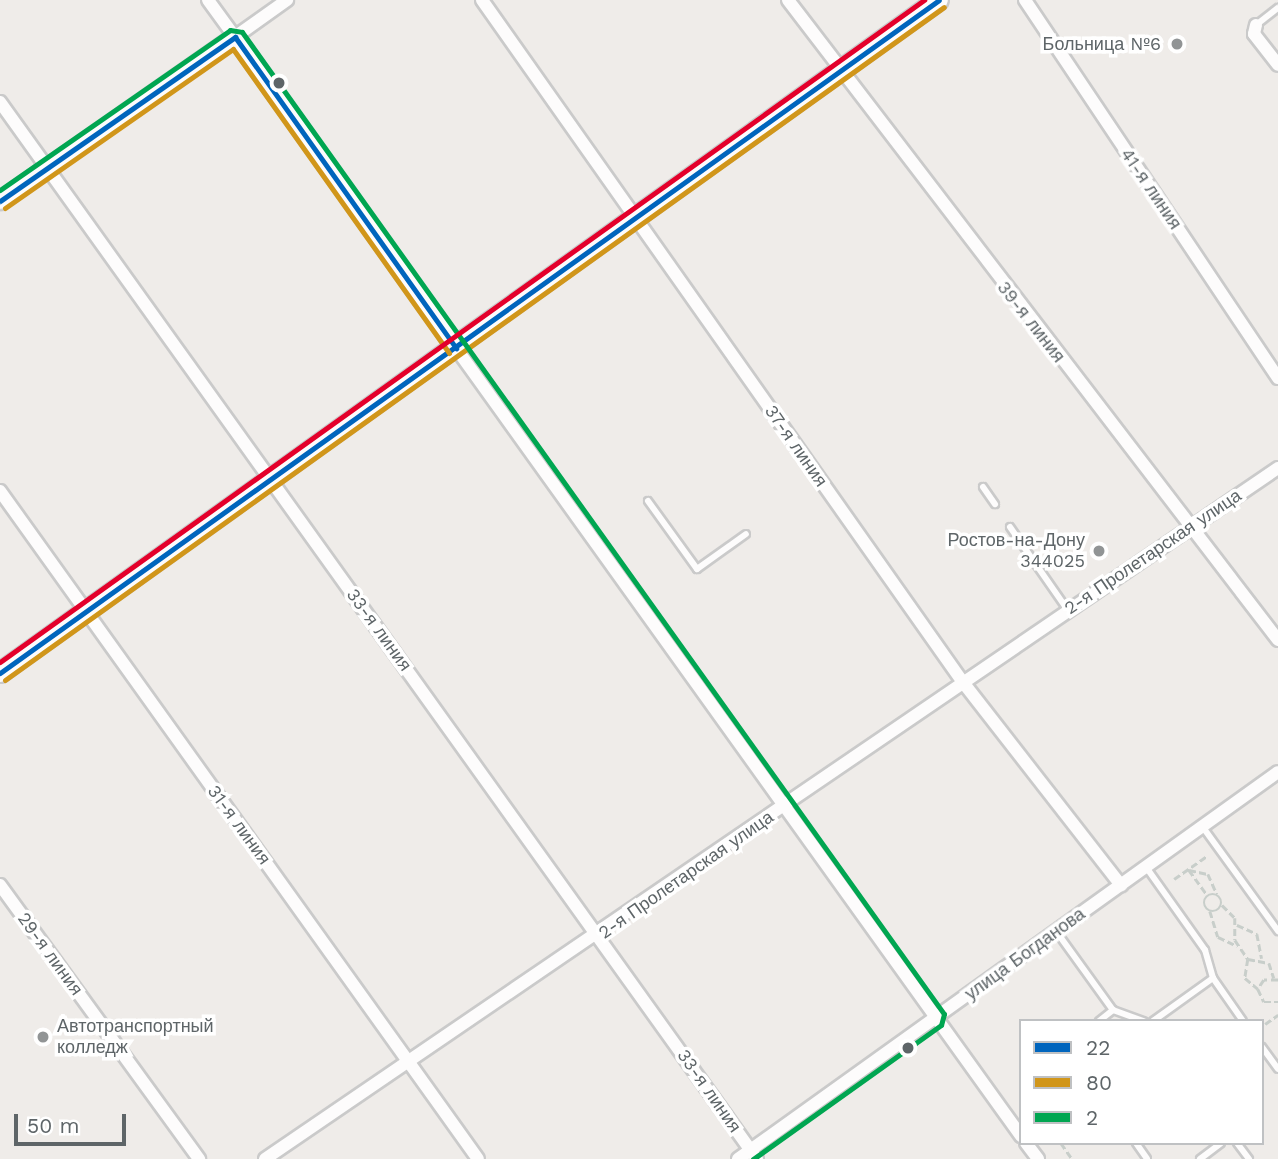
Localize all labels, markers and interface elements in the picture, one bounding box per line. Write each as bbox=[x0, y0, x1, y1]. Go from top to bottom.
place label: Больница №6 bbox=[1043, 33, 1161, 55]
marker: Больница №6 bbox=[1167, 34, 1187, 54]
unlabelled marker bbox=[272, 76, 286, 90]
street label: 41-я линия bbox=[1116, 144, 1186, 234]
street label: 39-я линия bbox=[993, 277, 1069, 367]
street label: 37-я линия bbox=[760, 401, 832, 491]
street label: 2-я Пролетарская улица bbox=[1061, 485, 1245, 619]
place label: Ростов-на-Дону 344025 bbox=[948, 530, 1085, 572]
marker: Ростов-на-Дону 344025 bbox=[1091, 543, 1107, 559]
street label: 33-я линия bbox=[342, 585, 416, 675]
street label: 31-я линия bbox=[203, 781, 275, 869]
street label: 2-я Пролетарская улица bbox=[594, 806, 778, 944]
street label: улица Богданова bbox=[961, 903, 1089, 1005]
street label: 29-я линия bbox=[13, 908, 87, 1000]
place label: Автотранспортный колледж bbox=[57, 1016, 214, 1058]
legend bbox=[1019, 1019, 1264, 1145]
marker: Автотранспортный колледж bbox=[35, 1029, 51, 1045]
text: 22 bbox=[1086, 1035, 1111, 1060]
unlabelled marker bbox=[901, 1041, 915, 1055]
street label: 33-я линия bbox=[673, 1045, 745, 1137]
text: 80 bbox=[1086, 1070, 1112, 1095]
scale bar bbox=[18, 1100, 130, 1144]
text: 2 bbox=[1086, 1105, 1098, 1130]
text: 50 m bbox=[27, 1113, 79, 1138]

